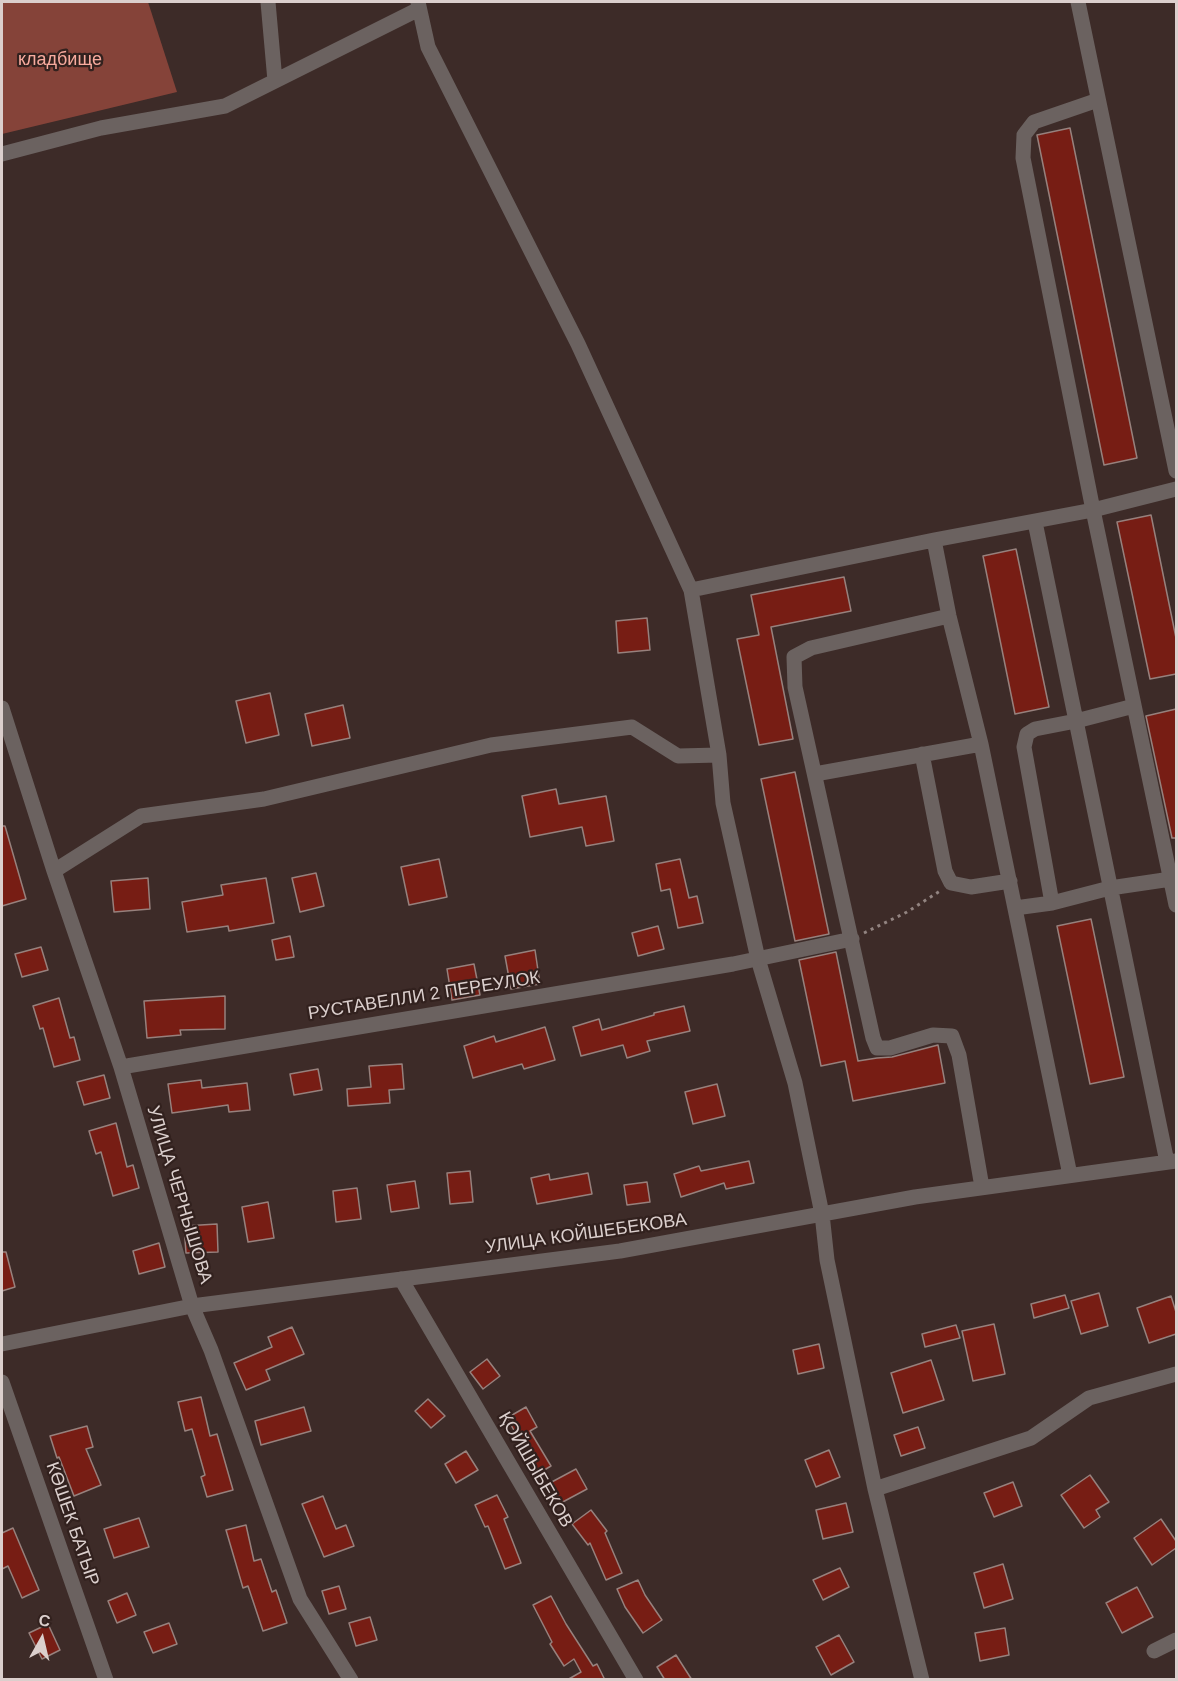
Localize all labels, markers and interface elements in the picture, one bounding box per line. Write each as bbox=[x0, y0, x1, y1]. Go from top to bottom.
park label: кладбище bbox=[18, 49, 102, 71]
street label: РУСТАВЕЛЛИ 2 ПЕРЕУЛОК bbox=[306, 967, 542, 1025]
street label: УЛИЦА ЧЕРНЫШОВА bbox=[142, 1103, 216, 1287]
street label: УЛИЦА КОЙШЕБЕКОВА bbox=[484, 1209, 688, 1259]
street label: ҚОЙШЫБЕКОВ bbox=[493, 1408, 577, 1532]
street label: КӨШЕК БАТЫР bbox=[41, 1459, 103, 1589]
north arrow bbox=[12, 1609, 72, 1669]
text: С bbox=[38, 1611, 51, 1630]

